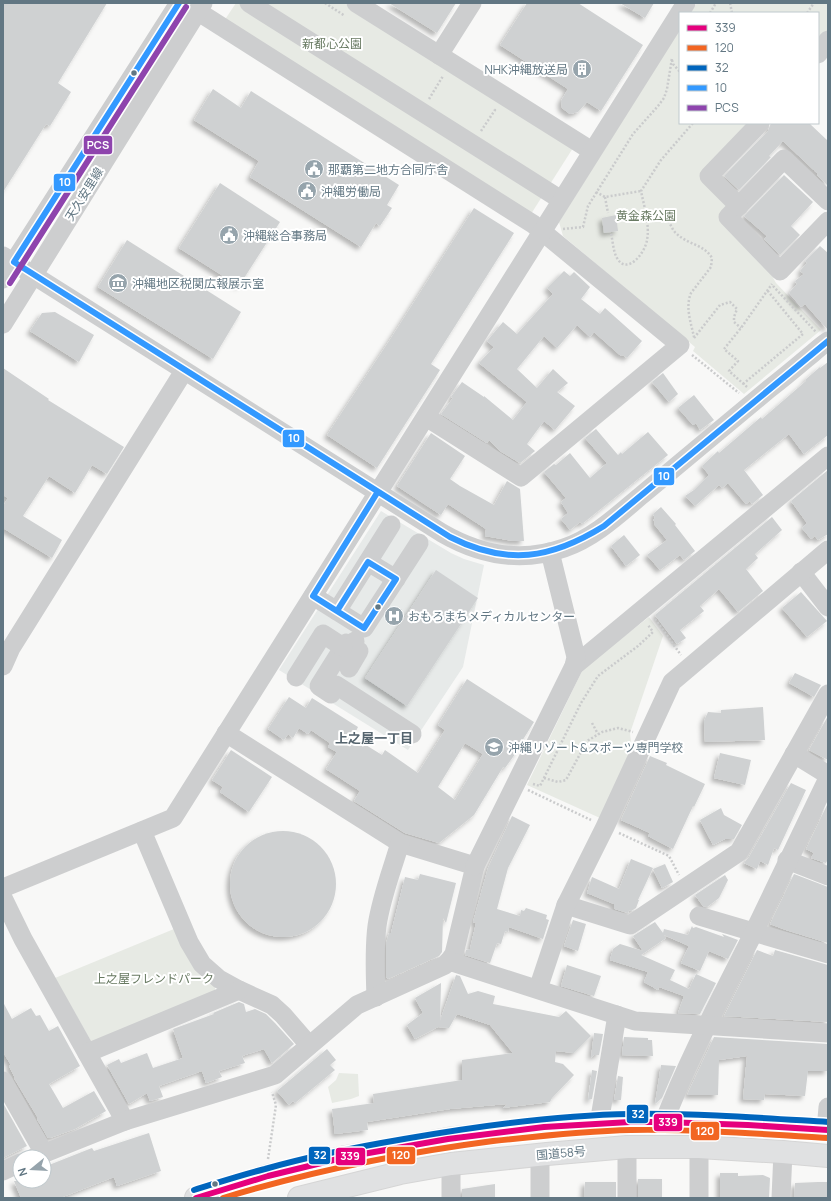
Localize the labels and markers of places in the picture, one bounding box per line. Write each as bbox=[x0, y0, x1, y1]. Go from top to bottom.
building icon: NHK沖縄放送局 bbox=[571, 58, 593, 80]
place label: NHK沖縄放送局 bbox=[484, 61, 568, 78]
unlabelled marker bbox=[129, 68, 139, 78]
public building icon: 那覇第二地方合同庁舎 bbox=[303, 158, 325, 180]
place label: 那覇第二地方合同庁舎 bbox=[328, 161, 448, 178]
public building icon: 沖縄労働局 bbox=[296, 180, 318, 202]
place label: 沖縄労働局 bbox=[321, 183, 381, 200]
public building icon: 沖縄総合事務局 bbox=[218, 224, 240, 246]
place label: 沖縄総合事務局 bbox=[243, 227, 327, 244]
museum icon: 沖縄地区税関広報展示室 bbox=[107, 272, 129, 294]
place label: 沖縄地区税関広報展示室 bbox=[132, 275, 264, 292]
unlabelled marker bbox=[373, 602, 383, 612]
hospital icon: おもろまちメディカルセンター bbox=[383, 605, 405, 627]
place label: おもろまちメディカルセンター bbox=[408, 608, 575, 625]
school or university icon: 沖縄リゾート&スポーツ専門学校 bbox=[483, 736, 505, 758]
place label: 沖縄リゾート&スポーツ専門学校 bbox=[508, 739, 684, 756]
unlabelled marker bbox=[210, 1179, 220, 1189]

